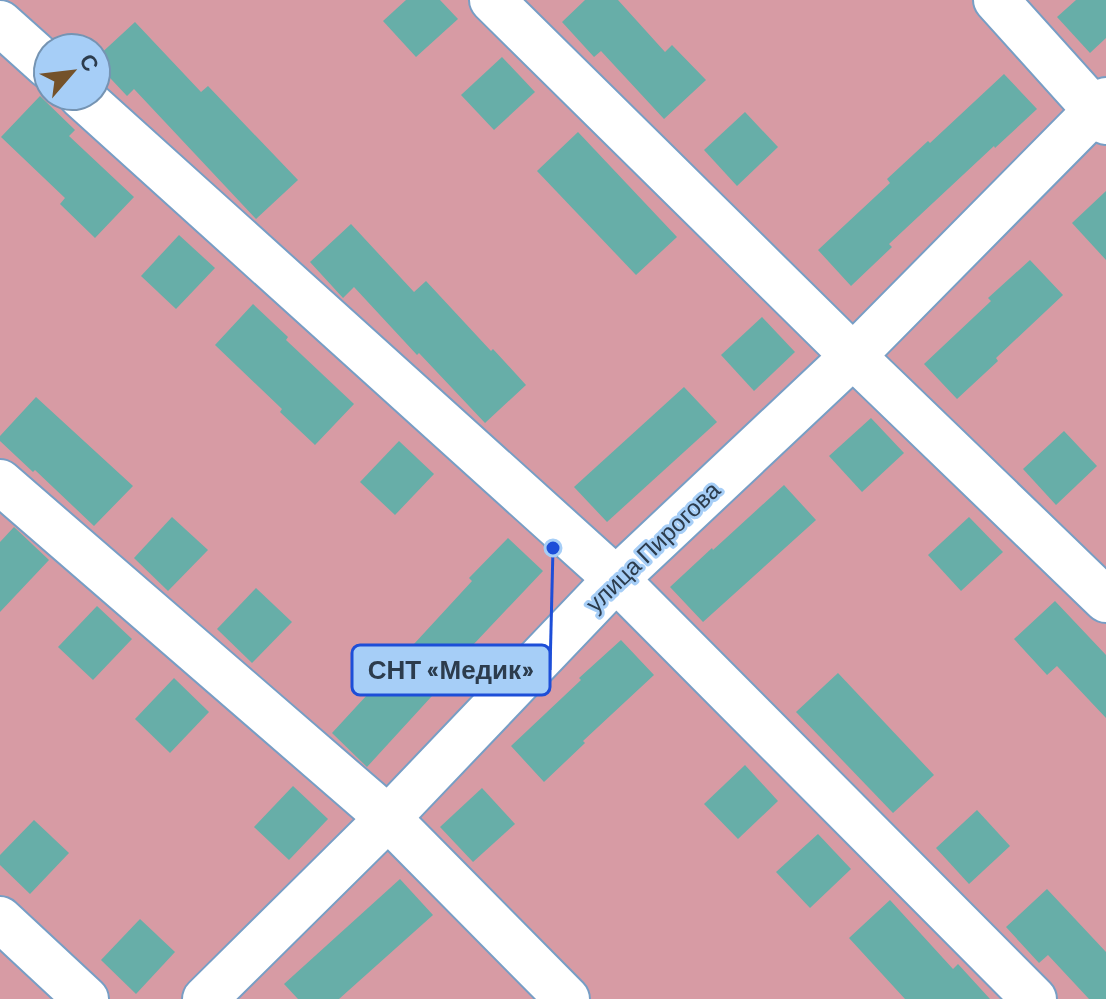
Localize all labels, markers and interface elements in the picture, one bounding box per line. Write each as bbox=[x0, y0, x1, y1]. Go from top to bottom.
north arrow bbox=[32, 32, 112, 112]
text: С bbox=[75, 49, 106, 75]
street label: улица Пирогова bbox=[579, 474, 726, 617]
callout: СНТ «Медик» bbox=[352, 645, 550, 695]
text: СНТ «Медик» bbox=[368, 653, 534, 684]

